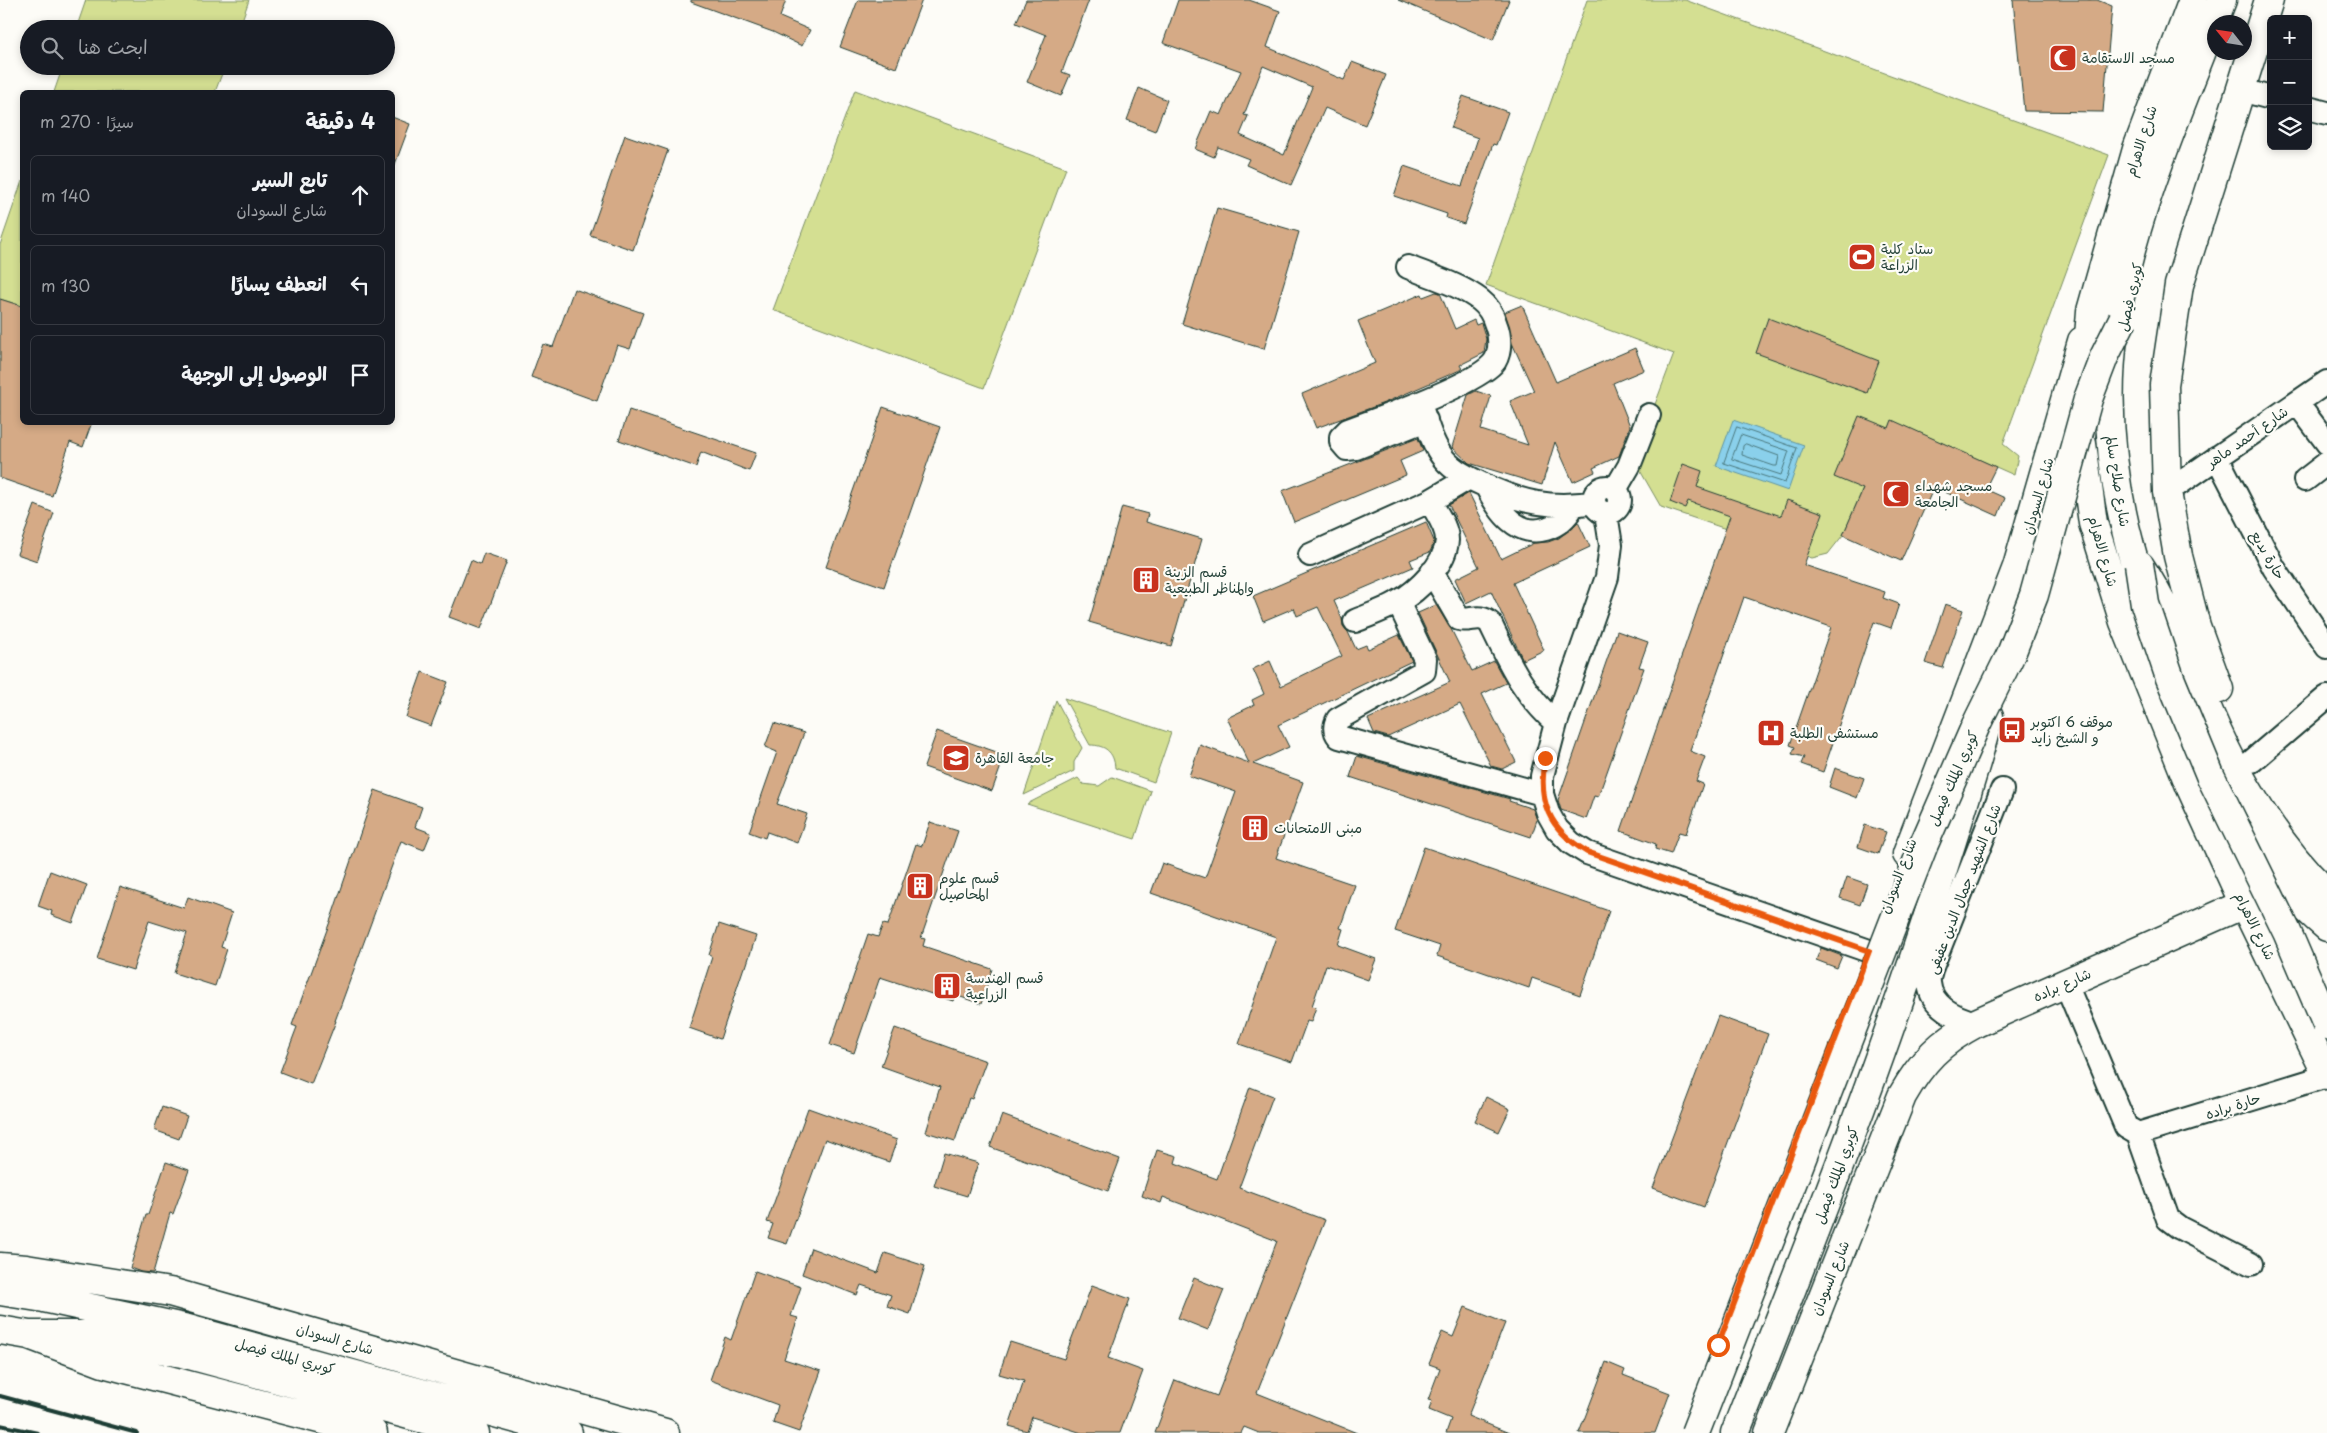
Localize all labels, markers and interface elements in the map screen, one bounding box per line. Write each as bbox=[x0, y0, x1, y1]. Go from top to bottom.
north arrow bbox=[2207, 15, 2252, 60]
map controls bbox=[2267, 15, 2312, 150]
button: + bbox=[2267, 15, 2312, 60]
search box bbox=[20, 20, 395, 75]
text: ابحث هنا bbox=[78, 32, 148, 60]
icon: search bbox=[38, 34, 66, 62]
mosque icon: مسجد الاستقامة bbox=[2048, 43, 2078, 73]
place label: مسجد الاستقامة bbox=[2082, 47, 2175, 68]
button: − bbox=[2267, 60, 2312, 105]
street label: شارع الاهرام bbox=[2119, 103, 2163, 179]
text: 4 دقيقة bbox=[306, 104, 375, 136]
button: layers bbox=[2267, 105, 2312, 150]
text: سيرًا · 270 m bbox=[40, 109, 134, 133]
text: تابع السير bbox=[253, 165, 327, 193]
icon: ahead bbox=[346, 181, 374, 209]
text: 140 m bbox=[41, 183, 90, 207]
text: شارع السودان bbox=[237, 197, 327, 221]
place label: ستاد كلية الزراعة bbox=[1881, 238, 1933, 275]
sports icon: ستاد كلية الزراعة bbox=[1847, 242, 1877, 272]
street label: كوبرى فيصل bbox=[2111, 260, 2148, 333]
text: انعطف يسارًا bbox=[231, 269, 327, 297]
icon: left bbox=[346, 271, 374, 299]
text: 130 m bbox=[41, 273, 90, 297]
text: الوصول إلى الوجهة bbox=[181, 359, 327, 387]
icon: arrive bbox=[346, 361, 374, 389]
street label: شارع أحمد ماهر bbox=[2201, 401, 2292, 473]
street label: شارع صلاح سالم bbox=[2100, 433, 2136, 529]
street label: شارع السودان bbox=[2017, 455, 2059, 537]
place label: مسجد شهداء الجامعة bbox=[1915, 475, 1992, 512]
mosque icon: مسجد شهداء الجامعة bbox=[1881, 479, 1911, 509]
street label: شارع الاهرام bbox=[2082, 513, 2124, 589]
street label: حارة بديع bbox=[2245, 526, 2291, 584]
place label: قسم الزينة والمناظر الطبيعية bbox=[1165, 561, 1254, 598]
building icon: قسم الزينة والمناظر الطبيعية bbox=[1131, 565, 1161, 595]
place label: موقف 6 اكتوبر و الشيخ زايد bbox=[2030, 711, 2113, 748]
bus stop icon: موقف 6 اكتوبر و الشيخ زايد bbox=[1997, 715, 2027, 745]
hospital icon: مستشفى الطلبة bbox=[1756, 718, 1786, 748]
place label: مستشفى الطلبة bbox=[1790, 722, 1879, 743]
street label: كوبري الملك فيصل bbox=[1922, 727, 1984, 829]
school or university icon: جامعة القاهرة bbox=[941, 743, 971, 773]
place label: جامعة القاهرة bbox=[975, 747, 1054, 768]
route end bbox=[1534, 747, 1557, 770]
street label: شارع الشهيد جمال الدين عفيفى bbox=[1921, 801, 2006, 977]
building icon: مبنى الامتحانات bbox=[1240, 813, 1270, 843]
place label: مبنى الامتحانات bbox=[1274, 817, 1362, 838]
street label: شارع السودان bbox=[1874, 835, 1922, 917]
place label: قسم علوم المحاصيل bbox=[939, 867, 999, 904]
building icon: قسم علوم المحاصيل bbox=[905, 871, 935, 901]
street label: شارع الاهرام bbox=[2229, 888, 2281, 964]
street label: شارع براده bbox=[2029, 962, 2094, 1007]
place label: قسم الهندسة الزراعية bbox=[966, 967, 1044, 1004]
building icon: قسم الهندسة الزراعية bbox=[932, 971, 962, 1001]
street label: حارة براده bbox=[2203, 1087, 2263, 1124]
street label: كوبري الملك فيصل bbox=[1808, 1123, 1864, 1227]
street label: شارع السودان bbox=[1805, 1237, 1854, 1318]
street label: شارع السودان bbox=[294, 1318, 376, 1360]
street label: كوبري الملك فيصل bbox=[233, 1332, 337, 1380]
route start bbox=[1707, 1334, 1730, 1357]

